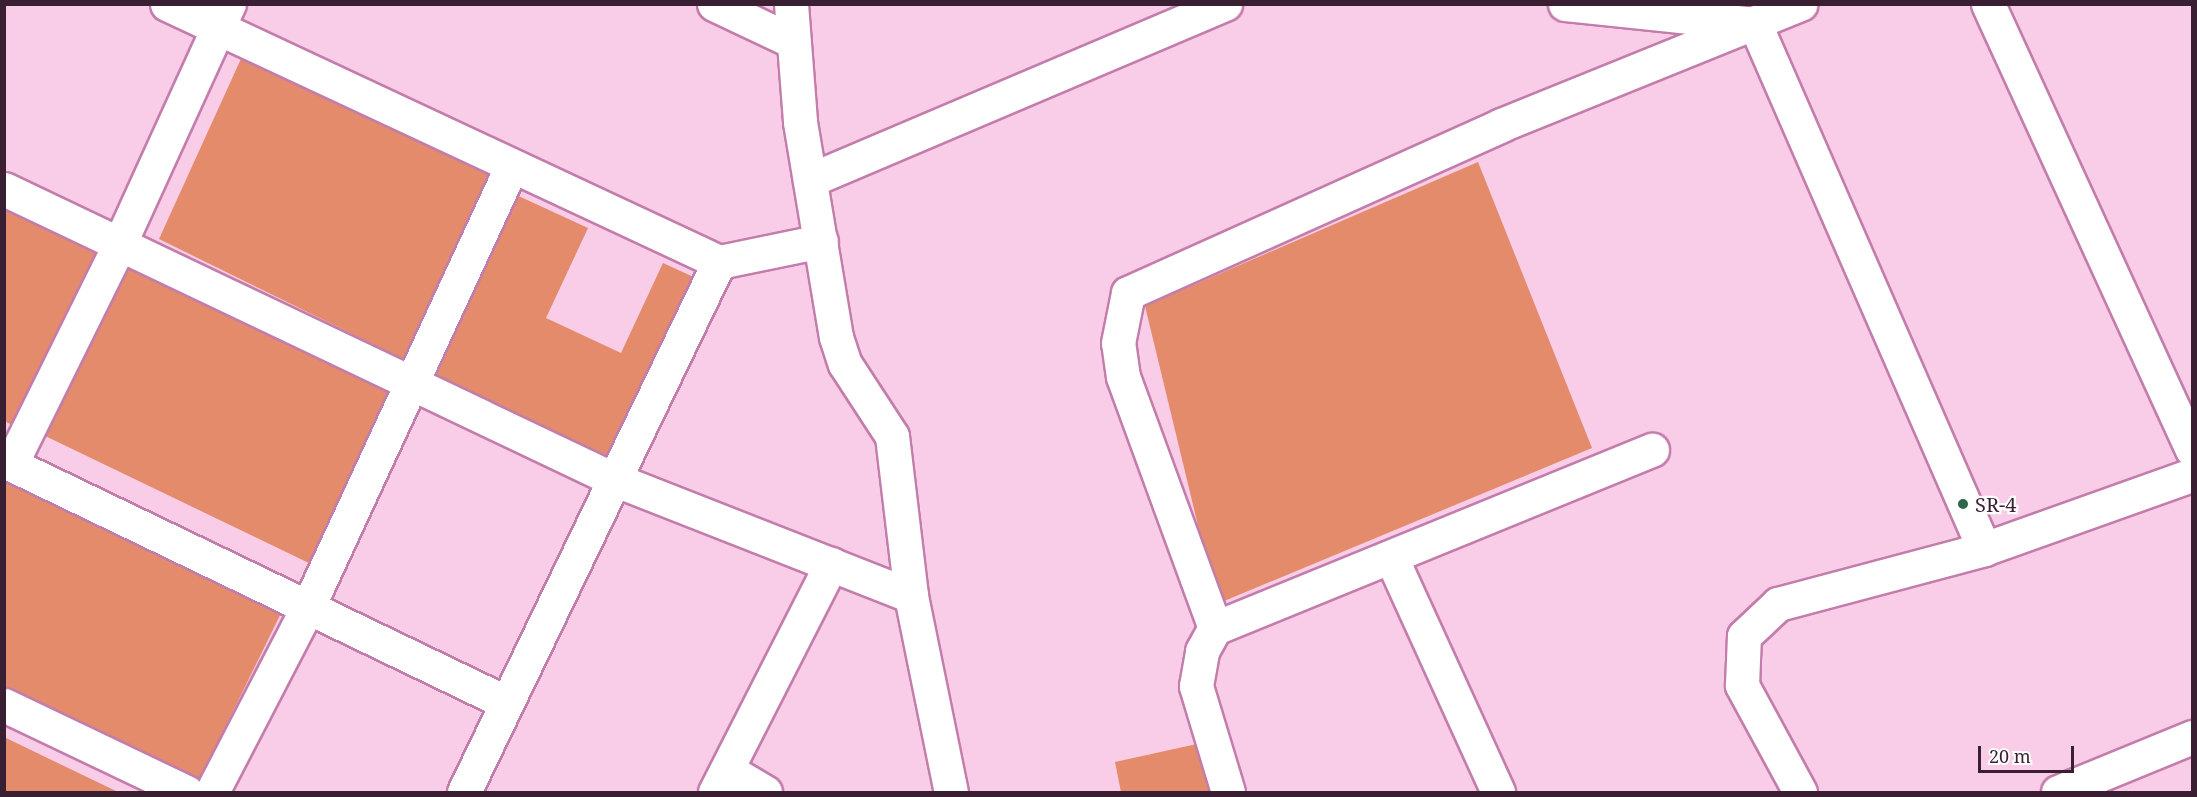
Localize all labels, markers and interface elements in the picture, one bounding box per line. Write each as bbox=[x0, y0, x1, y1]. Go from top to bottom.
place label: SR-4 bbox=[1975, 492, 2016, 516]
marker: SR-4 bbox=[1956, 497, 1970, 511]
scale bar bbox=[1981, 734, 2077, 772]
text: 20 m bbox=[1989, 744, 2031, 768]

